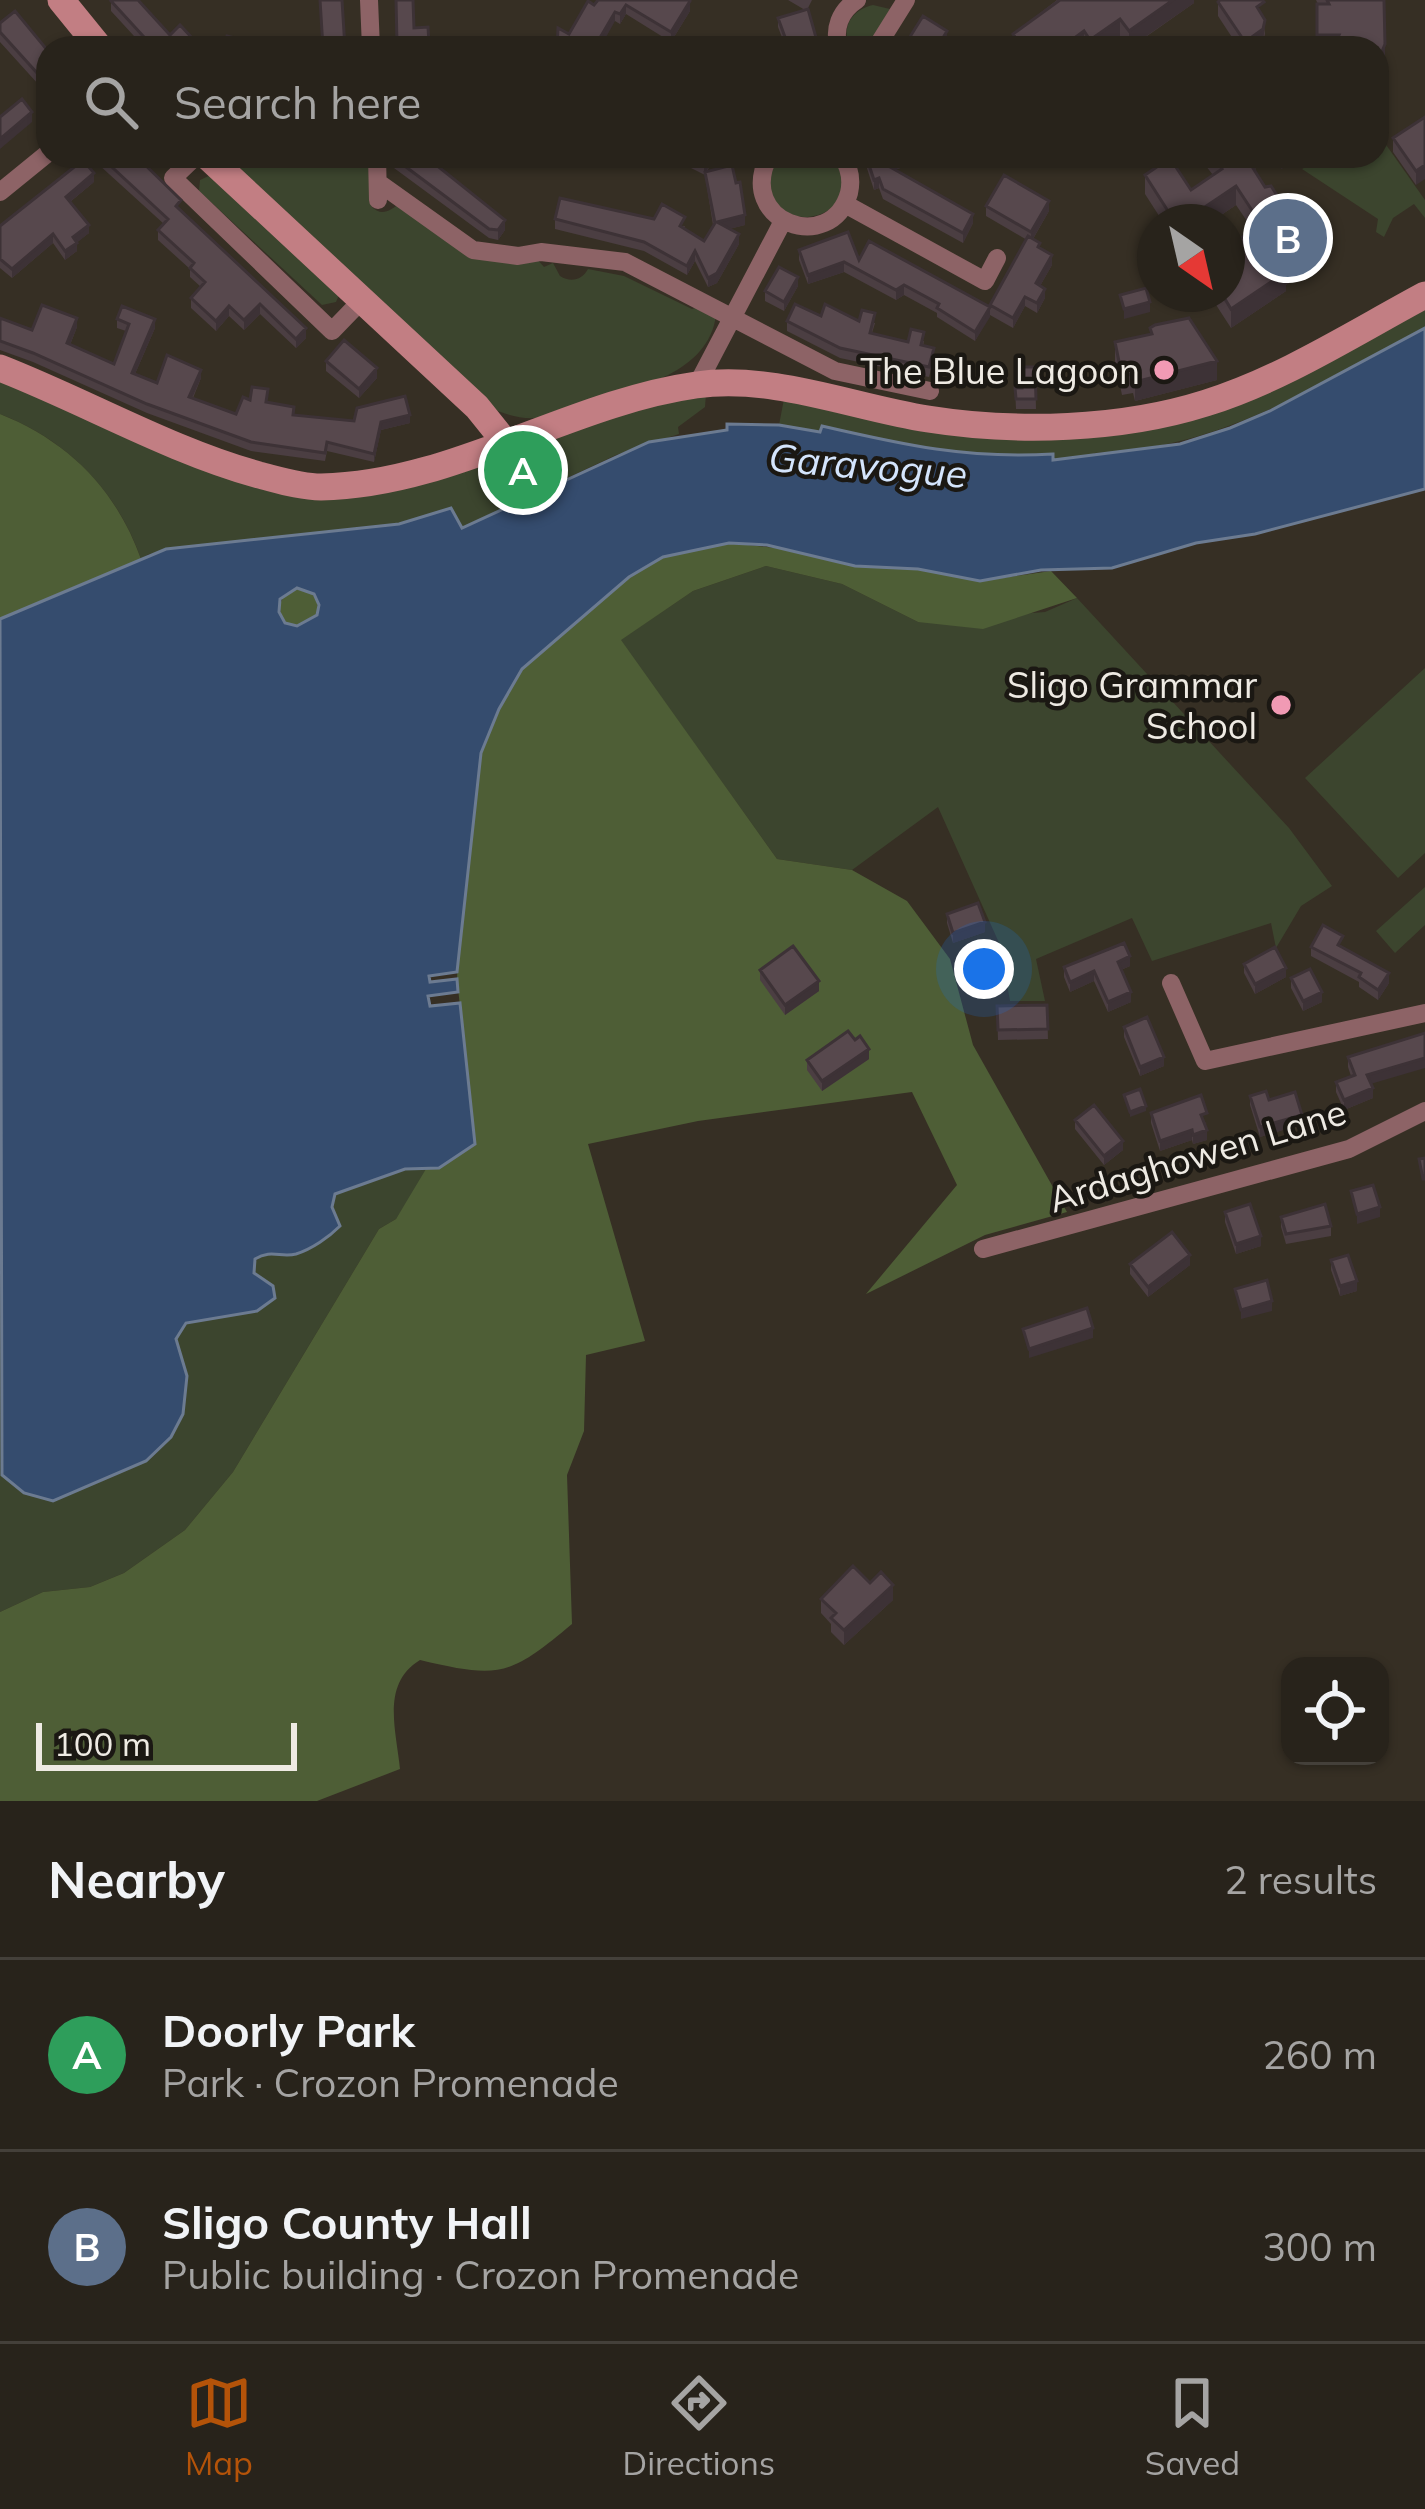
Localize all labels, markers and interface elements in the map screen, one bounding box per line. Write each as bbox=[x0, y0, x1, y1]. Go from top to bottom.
search box bbox=[36, 36, 1389, 168]
icon: search bbox=[78, 69, 144, 135]
text: Search here bbox=[174, 74, 421, 130]
pin: B bbox=[1249, 193, 1327, 283]
north arrow bbox=[1137, 204, 1245, 312]
place label: The Blue Lagoon bbox=[860, 348, 1140, 393]
marker: The Blue Lagoon bbox=[1151, 357, 1177, 383]
pin: A bbox=[484, 425, 562, 515]
water label: Garavogue bbox=[767, 432, 969, 498]
place label: Sligo Grammar School bbox=[1007, 662, 1257, 748]
marker: Sligo Grammar School bbox=[1268, 692, 1294, 718]
your location bbox=[954, 939, 1014, 999]
street label: Ardaghowen Lane bbox=[1043, 1088, 1351, 1222]
map controls bbox=[1281, 1657, 1389, 1765]
button: locate bbox=[1281, 1657, 1389, 1765]
scale bar bbox=[36, 1717, 297, 1770]
text: 100 m bbox=[54, 1723, 151, 1764]
text: Nearby bbox=[48, 1847, 225, 1911]
text: 2 results bbox=[1224, 1855, 1377, 1904]
text: Doorly Park bbox=[162, 2002, 415, 2058]
text: A bbox=[72, 2030, 102, 2079]
text: 260 m bbox=[1262, 2030, 1377, 2079]
text: Park · Crozon Promenade bbox=[162, 2058, 619, 2107]
text: Sligo County Hall bbox=[162, 2194, 532, 2250]
text: B bbox=[74, 2222, 100, 2271]
text: 300 m bbox=[1262, 2222, 1377, 2271]
text: Public building · Crozon Promenade bbox=[162, 2250, 799, 2299]
tab: Map bbox=[185, 2370, 253, 2483]
tab: Directions bbox=[623, 2370, 775, 2483]
tab: Saved bbox=[1145, 2370, 1240, 2483]

